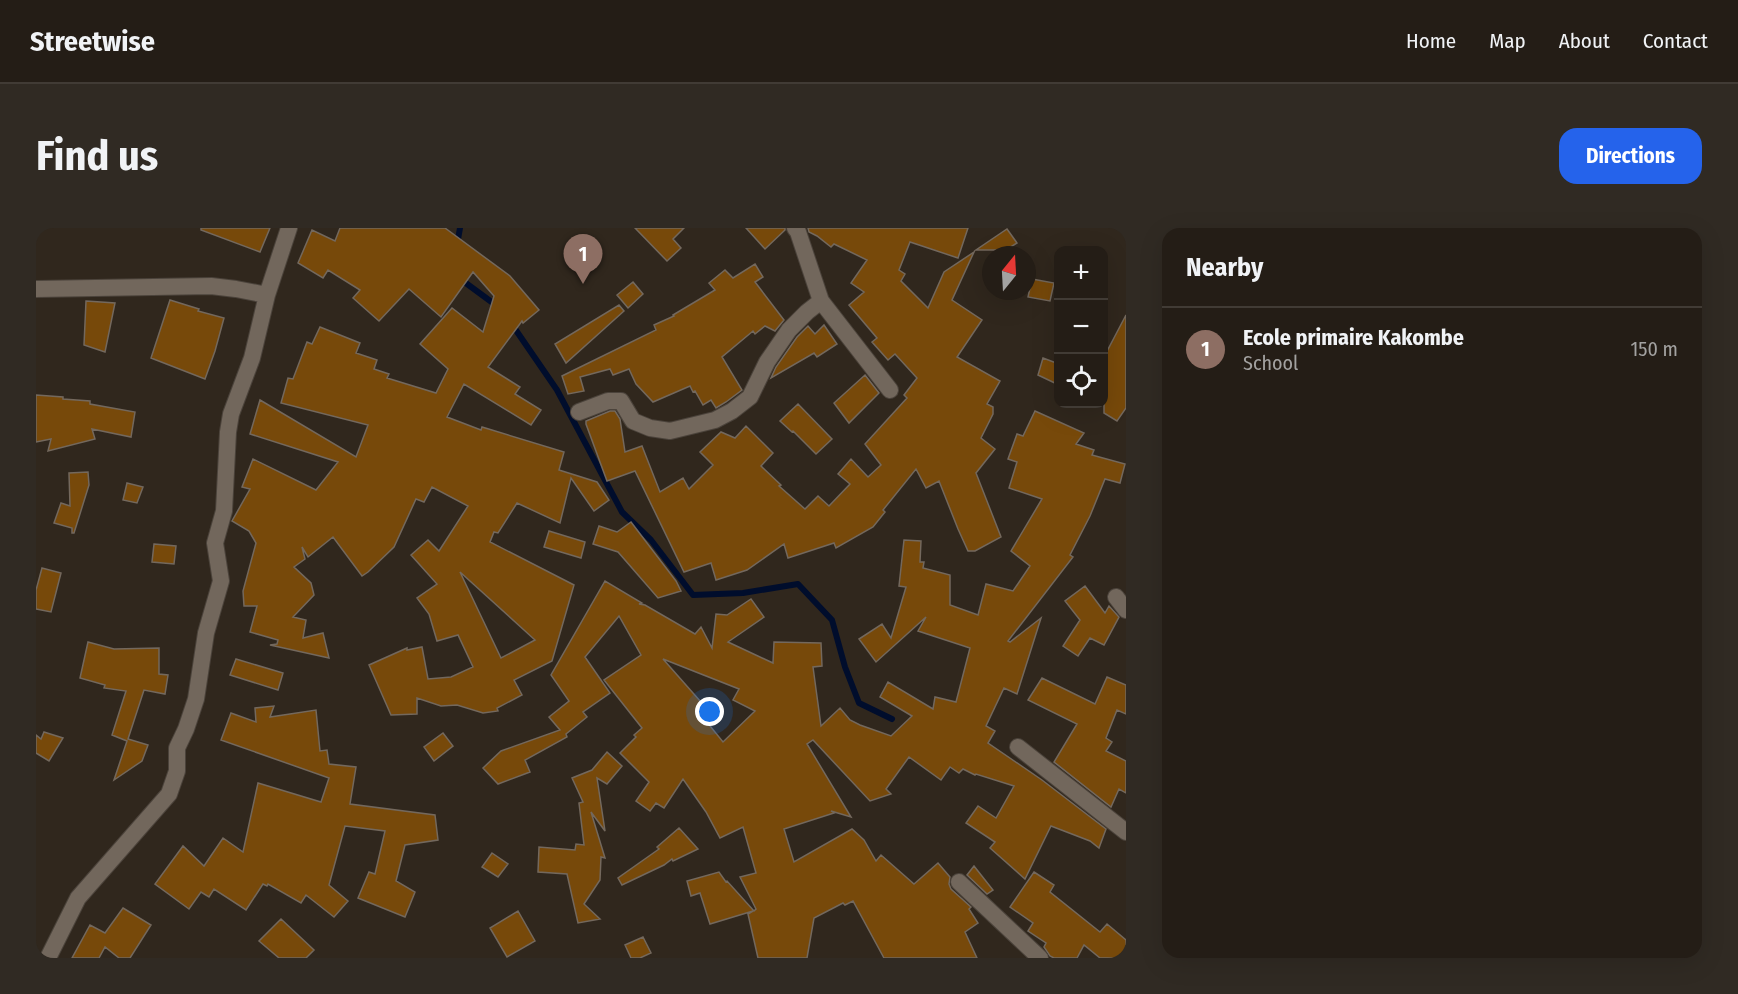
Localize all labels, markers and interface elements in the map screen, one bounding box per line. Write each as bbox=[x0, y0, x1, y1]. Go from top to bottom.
text: Streetwise bbox=[30, 25, 155, 58]
text: Home bbox=[1406, 28, 1456, 54]
text: Map bbox=[1489, 28, 1526, 54]
text: About bbox=[1559, 28, 1610, 54]
text: Contact bbox=[1643, 28, 1708, 54]
button: Directions bbox=[1559, 128, 1702, 184]
text: Find us bbox=[36, 131, 158, 181]
pin: 1 bbox=[564, 235, 602, 284]
north arrow bbox=[982, 246, 1036, 300]
map controls bbox=[1054, 246, 1108, 408]
button: + bbox=[1054, 246, 1108, 300]
text: Nearby bbox=[1186, 252, 1263, 283]
button: − bbox=[1054, 300, 1108, 354]
text: Ecole primaire Kakombe bbox=[1243, 324, 1464, 351]
text: 1 bbox=[1201, 337, 1210, 361]
text: 150 m bbox=[1631, 337, 1678, 361]
text: School bbox=[1243, 351, 1298, 375]
button: locate bbox=[1054, 354, 1108, 408]
your location bbox=[695, 697, 724, 726]

